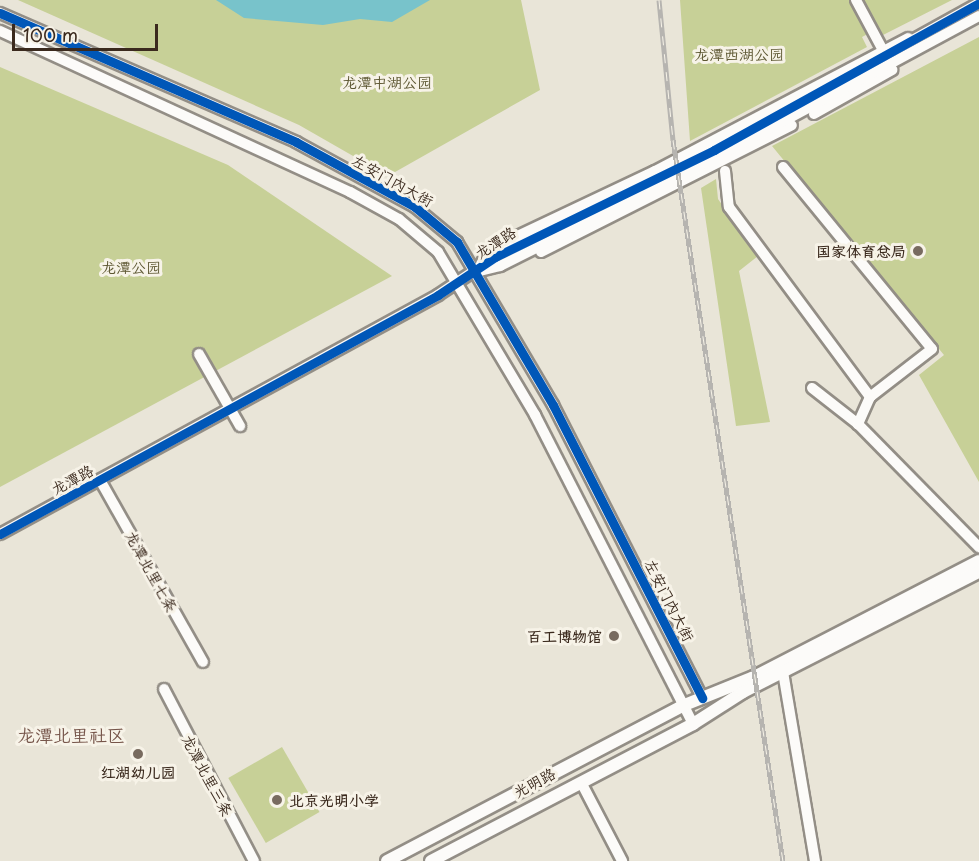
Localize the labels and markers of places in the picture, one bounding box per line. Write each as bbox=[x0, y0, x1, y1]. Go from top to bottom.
place label: 国家体育总局 bbox=[816, 242, 906, 260]
marker: 国家体育总局 bbox=[911, 244, 925, 258]
place label: 百工博物馆 bbox=[527, 627, 602, 645]
marker: 百工博物馆 bbox=[607, 629, 621, 643]
marker: 红湖幼儿园 bbox=[131, 747, 145, 761]
place label: 红湖幼儿园 bbox=[101, 763, 175, 781]
place label: 北京光明小学 bbox=[289, 791, 379, 809]
marker: 北京光明小学 bbox=[270, 793, 284, 807]

